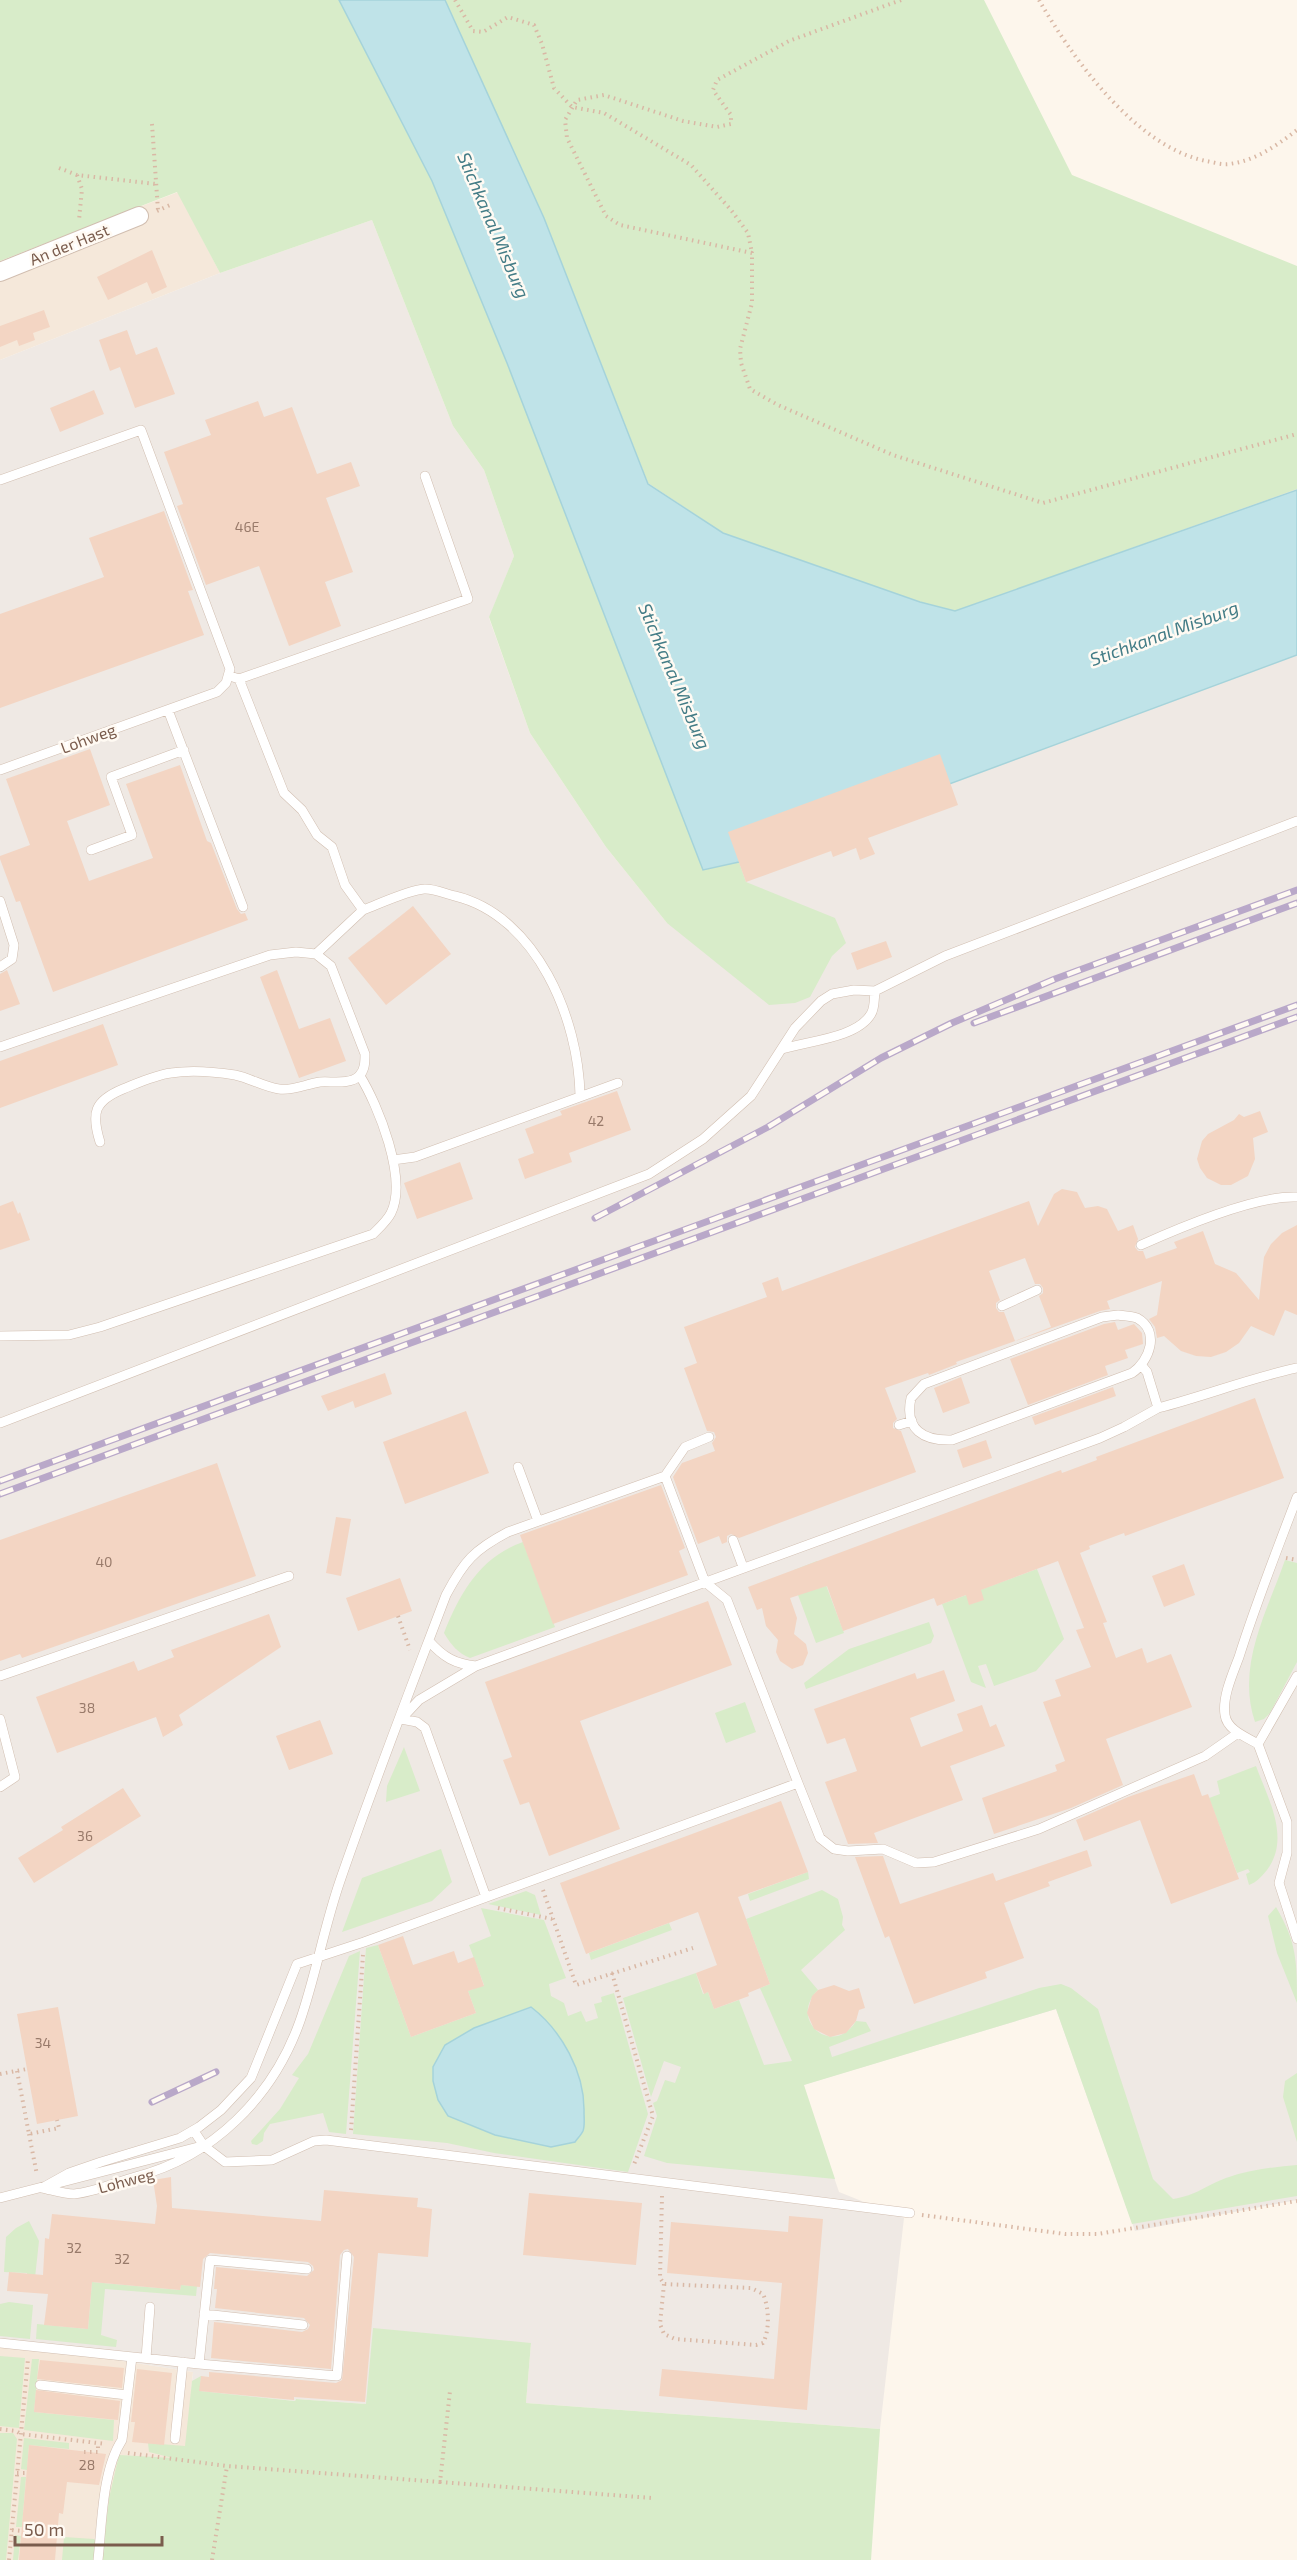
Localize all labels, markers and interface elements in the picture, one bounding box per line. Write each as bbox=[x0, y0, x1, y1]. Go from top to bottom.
water label: Stichkanal Misburg bbox=[453, 149, 535, 301]
street label: An der Hast bbox=[27, 219, 111, 269]
house number: 46E bbox=[235, 518, 259, 535]
water label: Stichkanal Misburg bbox=[1087, 596, 1241, 670]
water label: Stichkanal Misburg bbox=[634, 600, 716, 752]
street label: Lohweg bbox=[58, 719, 118, 757]
house number: 42 bbox=[588, 1112, 604, 1129]
house number: 40 bbox=[95, 1553, 113, 1570]
house number: 38 bbox=[79, 1699, 95, 1716]
house number: 36 bbox=[77, 1827, 93, 1844]
house number: 34 bbox=[35, 2034, 51, 2051]
street label: Lohweg bbox=[96, 2163, 156, 2197]
house number: 32 bbox=[66, 2239, 82, 2256]
house number: 32 bbox=[114, 2250, 130, 2267]
house number: 28 bbox=[79, 2456, 95, 2473]
scale bar bbox=[15, 2509, 162, 2547]
text: 50 m bbox=[24, 2518, 64, 2540]

